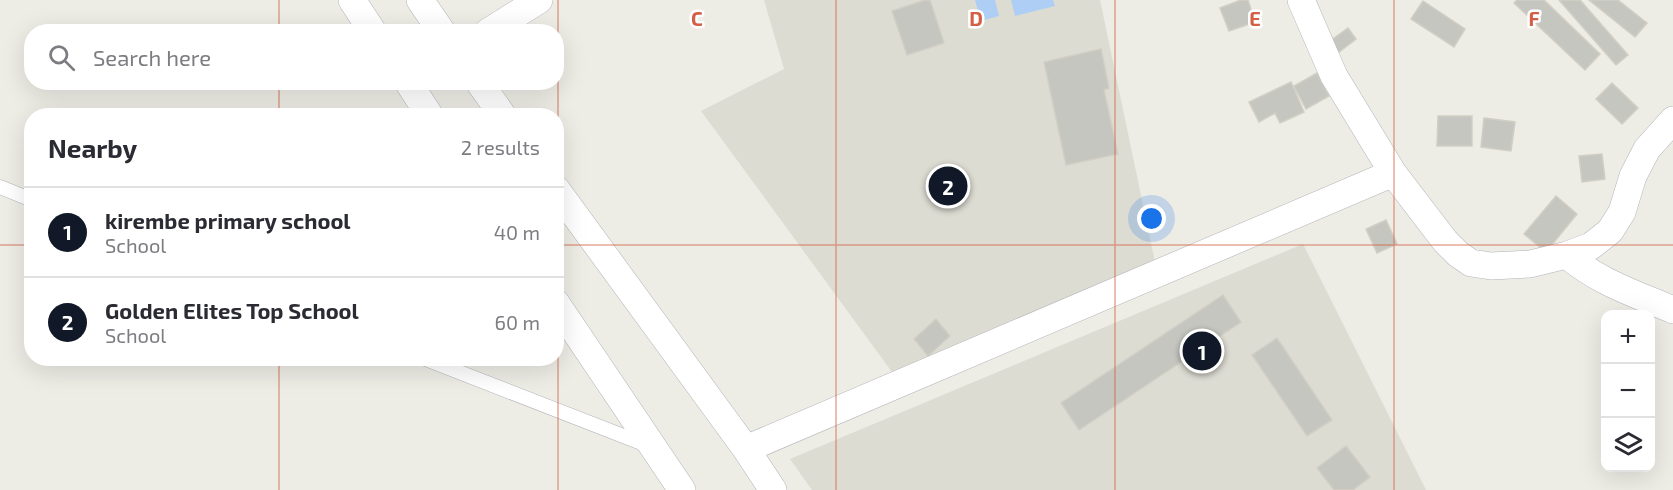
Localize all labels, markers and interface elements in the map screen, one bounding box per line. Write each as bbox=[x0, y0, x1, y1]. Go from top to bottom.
text: C bbox=[691, 6, 703, 30]
text: D bbox=[969, 6, 983, 30]
text: E bbox=[1249, 6, 1261, 30]
text: F bbox=[1528, 6, 1540, 30]
search box bbox=[24, 24, 564, 90]
icon: search bbox=[45, 41, 78, 74]
text: Search here bbox=[93, 44, 211, 70]
text: Nearby bbox=[48, 132, 137, 163]
text: 2 results bbox=[461, 135, 540, 159]
pin: 2 bbox=[928, 164, 968, 208]
your location bbox=[1137, 204, 1166, 233]
text: kirembe primary school bbox=[105, 207, 351, 233]
text: 1 bbox=[63, 220, 72, 244]
text: 40 m bbox=[494, 220, 540, 244]
text: School bbox=[105, 233, 166, 257]
text: Golden Elites Top School bbox=[105, 297, 359, 323]
text: 2 bbox=[62, 310, 73, 334]
text: 60 m bbox=[495, 310, 540, 334]
map controls bbox=[1601, 310, 1655, 472]
button: + bbox=[1601, 310, 1655, 364]
text: School bbox=[105, 323, 166, 347]
pin: 1 bbox=[1182, 328, 1222, 374]
button: − bbox=[1601, 364, 1655, 418]
button: layers bbox=[1601, 418, 1655, 472]

